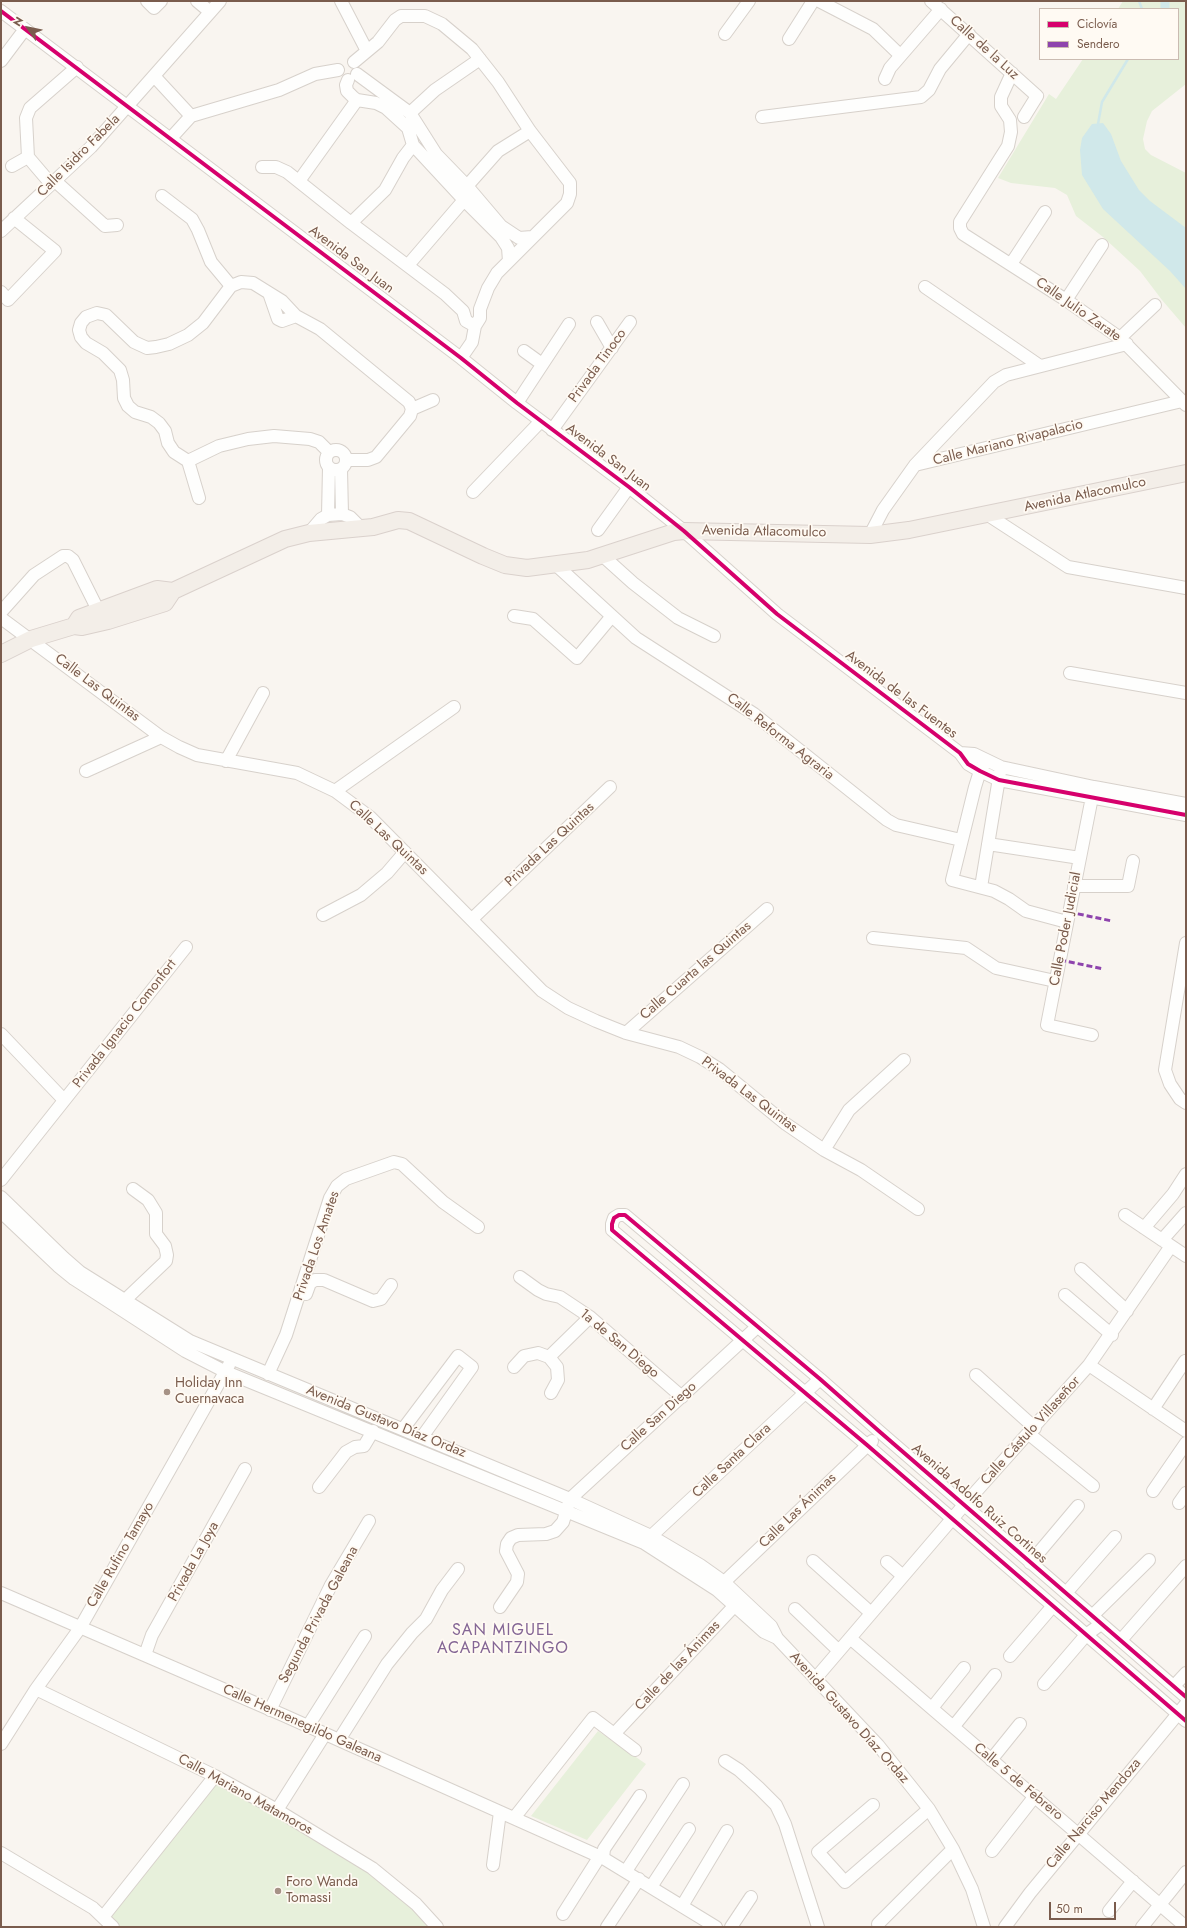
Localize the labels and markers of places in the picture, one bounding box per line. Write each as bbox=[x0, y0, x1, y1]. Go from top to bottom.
place label: Holiday Inn Cuernavaca bbox=[175, 1376, 244, 1408]
marker: Holiday Inn Cuernavaca bbox=[162, 1387, 172, 1397]
place label: Foro Wanda Tomassi bbox=[286, 1875, 358, 1908]
marker: Foro Wanda Tomassi bbox=[273, 1886, 283, 1896]

